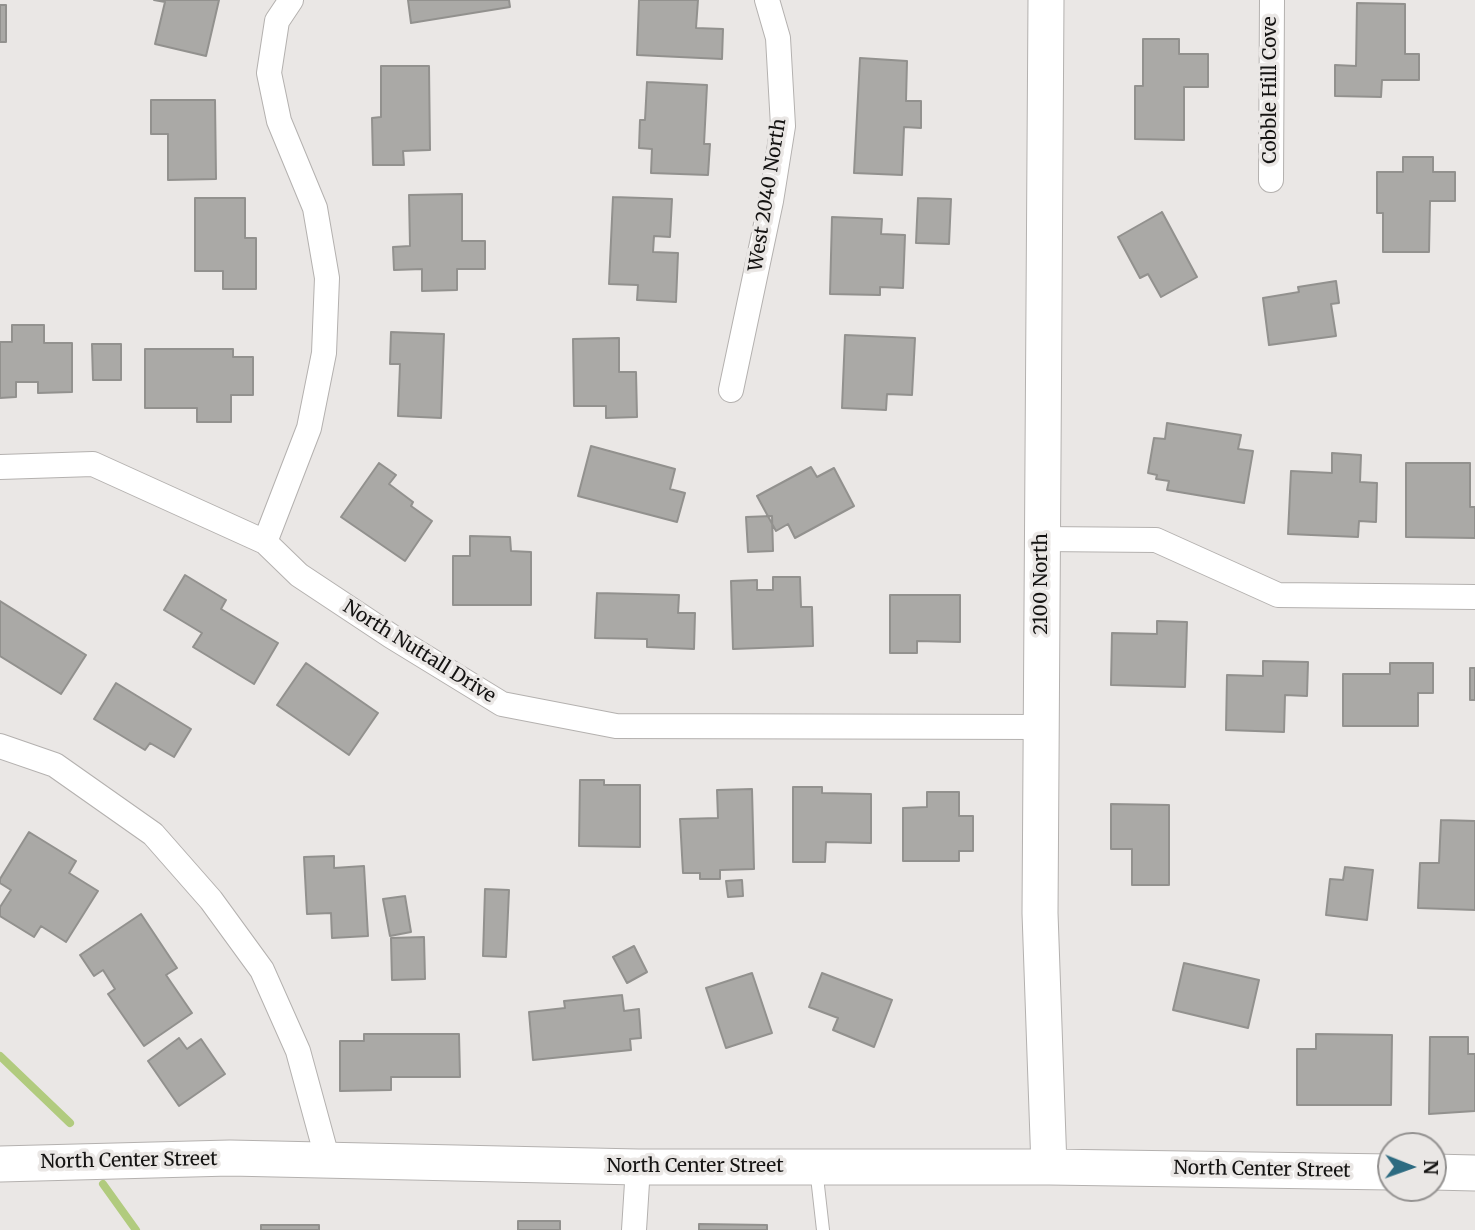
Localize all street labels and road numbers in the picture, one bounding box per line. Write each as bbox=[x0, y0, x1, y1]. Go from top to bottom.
street label: Cobble Hill Cove bbox=[1260, 16, 1282, 164]
street label: West 2040 North bbox=[745, 117, 791, 273]
street label: 2100 North bbox=[1031, 533, 1053, 635]
street label: North Nuttall Drive bbox=[339, 596, 499, 708]
street label: North Center Street bbox=[40, 1148, 218, 1174]
street label: North Center Street bbox=[606, 1156, 784, 1178]
street label: North Center Street bbox=[1173, 1157, 1351, 1183]

